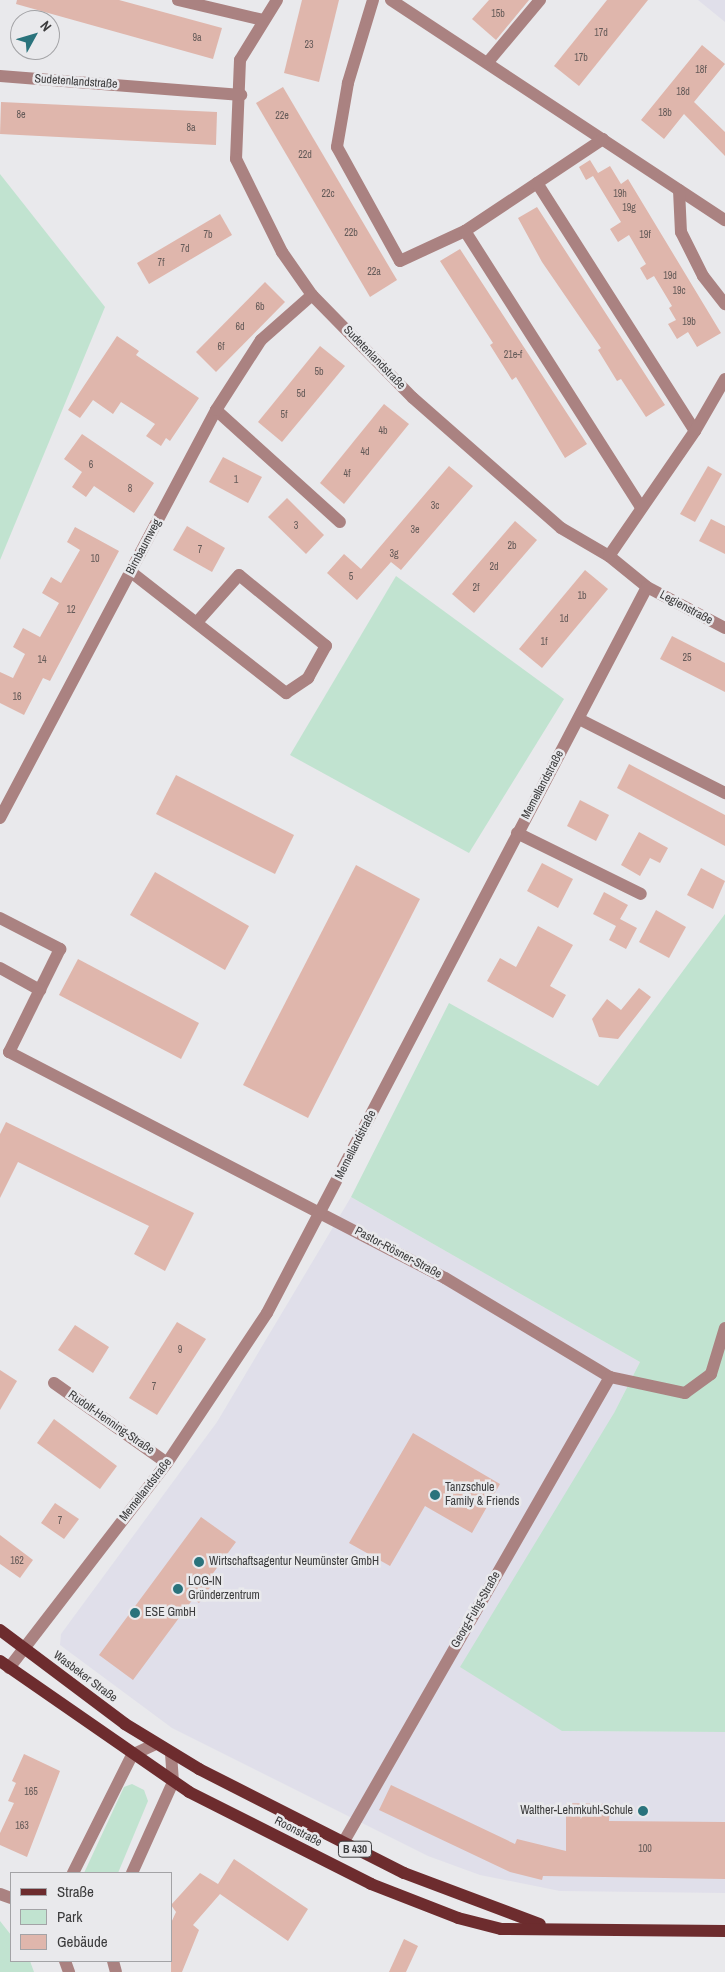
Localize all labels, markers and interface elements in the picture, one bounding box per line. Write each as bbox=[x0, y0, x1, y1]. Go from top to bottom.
house number: 15b bbox=[491, 8, 505, 20]
north arrow bbox=[10, 10, 60, 60]
text: N bbox=[36, 17, 55, 35]
house number: 17d bbox=[594, 27, 608, 39]
house number: 9a bbox=[192, 32, 202, 44]
house number: 23 bbox=[304, 39, 314, 51]
house number: 17b bbox=[574, 52, 588, 64]
house number: 18f bbox=[695, 64, 707, 76]
street label: Sudetenlandstraße bbox=[34, 72, 118, 92]
house number: 18d bbox=[676, 86, 690, 98]
house number: 18b bbox=[658, 107, 672, 119]
house number: 8e bbox=[16, 109, 26, 121]
house number: 22e bbox=[275, 110, 289, 122]
house number: 8a bbox=[186, 122, 196, 134]
house number: 22d bbox=[298, 149, 312, 161]
house number: 22c bbox=[321, 188, 335, 200]
house number: 19h bbox=[613, 188, 627, 200]
house number: 19g bbox=[622, 202, 636, 214]
house number: 22b bbox=[344, 227, 358, 239]
house number: 7b bbox=[203, 229, 213, 241]
house number: 19f bbox=[639, 229, 651, 241]
house number: 7d bbox=[180, 243, 190, 255]
house number: 7f bbox=[158, 257, 164, 269]
house number: 22a bbox=[367, 266, 381, 278]
house number: 19d bbox=[663, 270, 677, 282]
house number: 19c bbox=[672, 285, 686, 297]
house number: 6b bbox=[255, 301, 265, 313]
house number: 19b bbox=[682, 316, 696, 328]
house number: 6d bbox=[235, 321, 245, 333]
street label: Sudetenlandstraße bbox=[340, 323, 408, 393]
house number: 6f bbox=[218, 341, 224, 353]
house number: 21e-f bbox=[504, 349, 522, 361]
house number: 5b bbox=[314, 366, 324, 378]
house number: 5d bbox=[296, 388, 306, 400]
house number: 5f bbox=[281, 409, 287, 421]
house number: 4b bbox=[378, 425, 388, 437]
house number: 4d bbox=[360, 446, 370, 458]
house number: 6 bbox=[89, 459, 93, 471]
house number: 4f bbox=[344, 468, 350, 480]
house number: 1 bbox=[234, 474, 238, 486]
house number: 8 bbox=[128, 483, 132, 495]
house number: 3c bbox=[431, 500, 439, 512]
street label: Birnbaumweg bbox=[123, 517, 165, 577]
house number: 3 bbox=[294, 520, 298, 532]
house number: 3e bbox=[410, 524, 420, 536]
house number: 2b bbox=[507, 540, 517, 552]
house number: 7 bbox=[198, 544, 202, 556]
house number: 3g bbox=[389, 548, 399, 560]
house number: 10 bbox=[90, 553, 100, 565]
house number: 2d bbox=[489, 561, 499, 573]
house number: 5 bbox=[349, 571, 353, 583]
house number: 2f bbox=[473, 582, 479, 594]
street label: Legienstraße bbox=[657, 588, 715, 628]
house number: 1b bbox=[577, 590, 587, 602]
house number: 12 bbox=[66, 604, 76, 616]
house number: 1d bbox=[559, 613, 569, 625]
house number: 1f bbox=[541, 636, 547, 648]
house number: 25 bbox=[682, 652, 692, 664]
house number: 14 bbox=[37, 654, 47, 666]
house number: 16 bbox=[12, 691, 22, 703]
street label: Memellandstraße bbox=[519, 748, 567, 822]
street label: Memellandstraße bbox=[332, 1108, 380, 1182]
street label: Pastor-Rösner-Straße bbox=[352, 1224, 444, 1282]
house number: 9 bbox=[178, 1344, 182, 1356]
house number: 7 bbox=[152, 1381, 156, 1393]
street label: Rudolf-Henning-Straße bbox=[65, 1388, 157, 1458]
street label: Memellandstraße bbox=[117, 1456, 175, 1524]
place label: Tanzschule Family & Friends bbox=[445, 1481, 519, 1509]
marker: Tanzschule Family & Friends bbox=[429, 1489, 441, 1501]
house number: 7 bbox=[58, 1515, 62, 1527]
house number: 162 bbox=[10, 1555, 24, 1567]
place label: Wirtschaftsagentur Neumünster GmbH bbox=[209, 1555, 379, 1569]
marker: Wirtschaftsagentur Neumünster GmbH bbox=[193, 1556, 205, 1568]
street label: Georg-Fuhg-Straße bbox=[448, 1569, 504, 1651]
place label: LOG-IN Gründerzentrum bbox=[188, 1575, 260, 1603]
marker: LOG-IN Gründerzentrum bbox=[172, 1583, 184, 1595]
place label: ESE GmbH bbox=[145, 1606, 196, 1620]
marker: ESE GmbH bbox=[129, 1607, 141, 1619]
street label: Wasbeker Straße bbox=[50, 1648, 120, 1706]
house number: 165 bbox=[24, 1786, 38, 1798]
place label: Walther-Lehmkuhl-Schule bbox=[520, 1804, 633, 1818]
marker: Walther-Lehmkuhl-Schule bbox=[637, 1805, 649, 1817]
street label: Roonstraße bbox=[272, 1814, 324, 1850]
house number: 163 bbox=[15, 1820, 29, 1832]
road number: B 430 bbox=[338, 1840, 372, 1858]
house number: 100 bbox=[638, 1843, 652, 1855]
legend bbox=[10, 1872, 172, 1962]
text: Straße bbox=[57, 1881, 94, 1902]
text: Park bbox=[57, 1906, 82, 1927]
text: Gebäude bbox=[57, 1931, 108, 1952]

